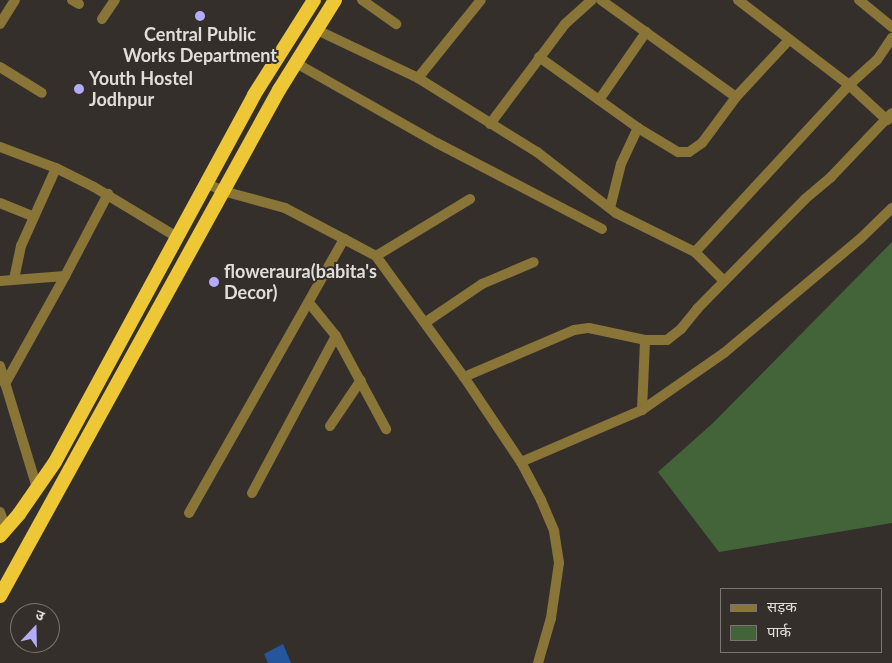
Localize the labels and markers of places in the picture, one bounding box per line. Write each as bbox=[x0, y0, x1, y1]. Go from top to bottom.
marker: Central Public Works Department bbox=[194, 10, 206, 22]
place label: Central Public Works Department bbox=[123, 24, 277, 66]
place label: Youth Hostel Jodhpur bbox=[89, 68, 193, 110]
marker: Youth Hostel Jodhpur bbox=[73, 83, 85, 95]
place label: floweraura(babita's Decor) bbox=[224, 261, 377, 304]
marker: floweraura(babita's Decor) bbox=[208, 276, 220, 288]

